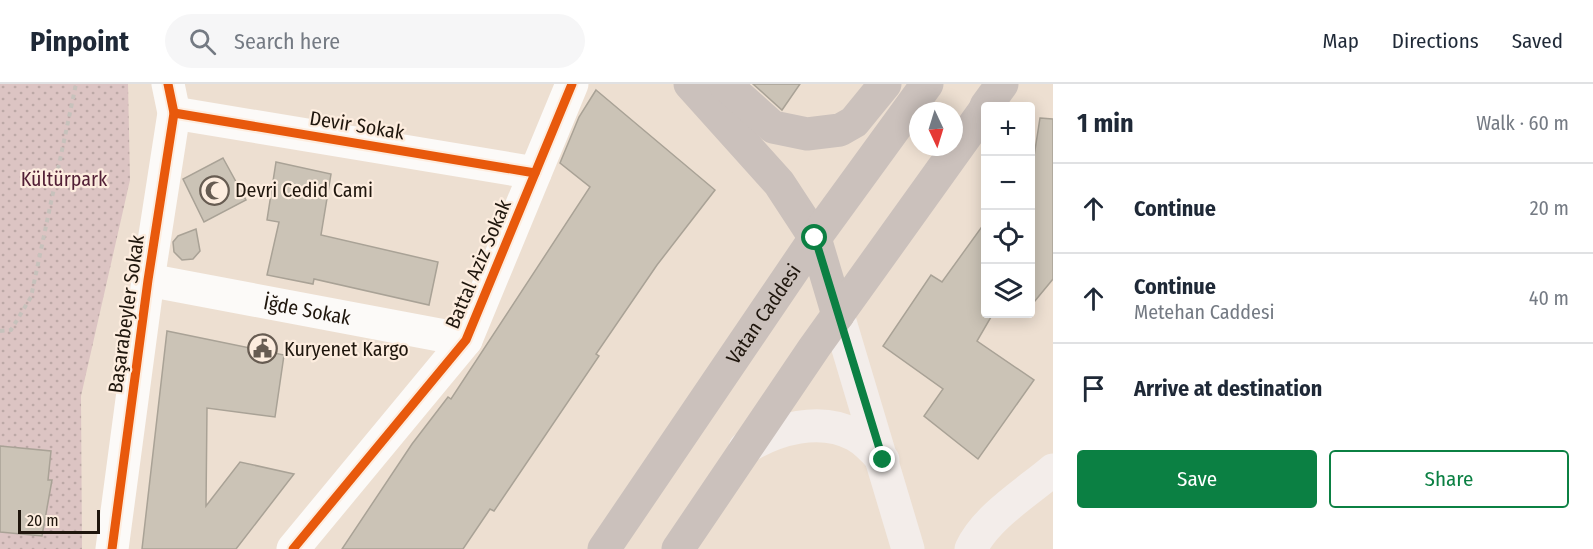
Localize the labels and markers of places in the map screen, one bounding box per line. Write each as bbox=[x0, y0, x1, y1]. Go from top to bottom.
mosque icon: Devri Cedid Cami bbox=[198, 174, 230, 206]
place label: Devri Cedid Cami bbox=[235, 178, 373, 202]
public building icon: Kuryenet Kargo bbox=[247, 333, 279, 365]
place label: Kuryenet Kargo bbox=[284, 337, 409, 361]

